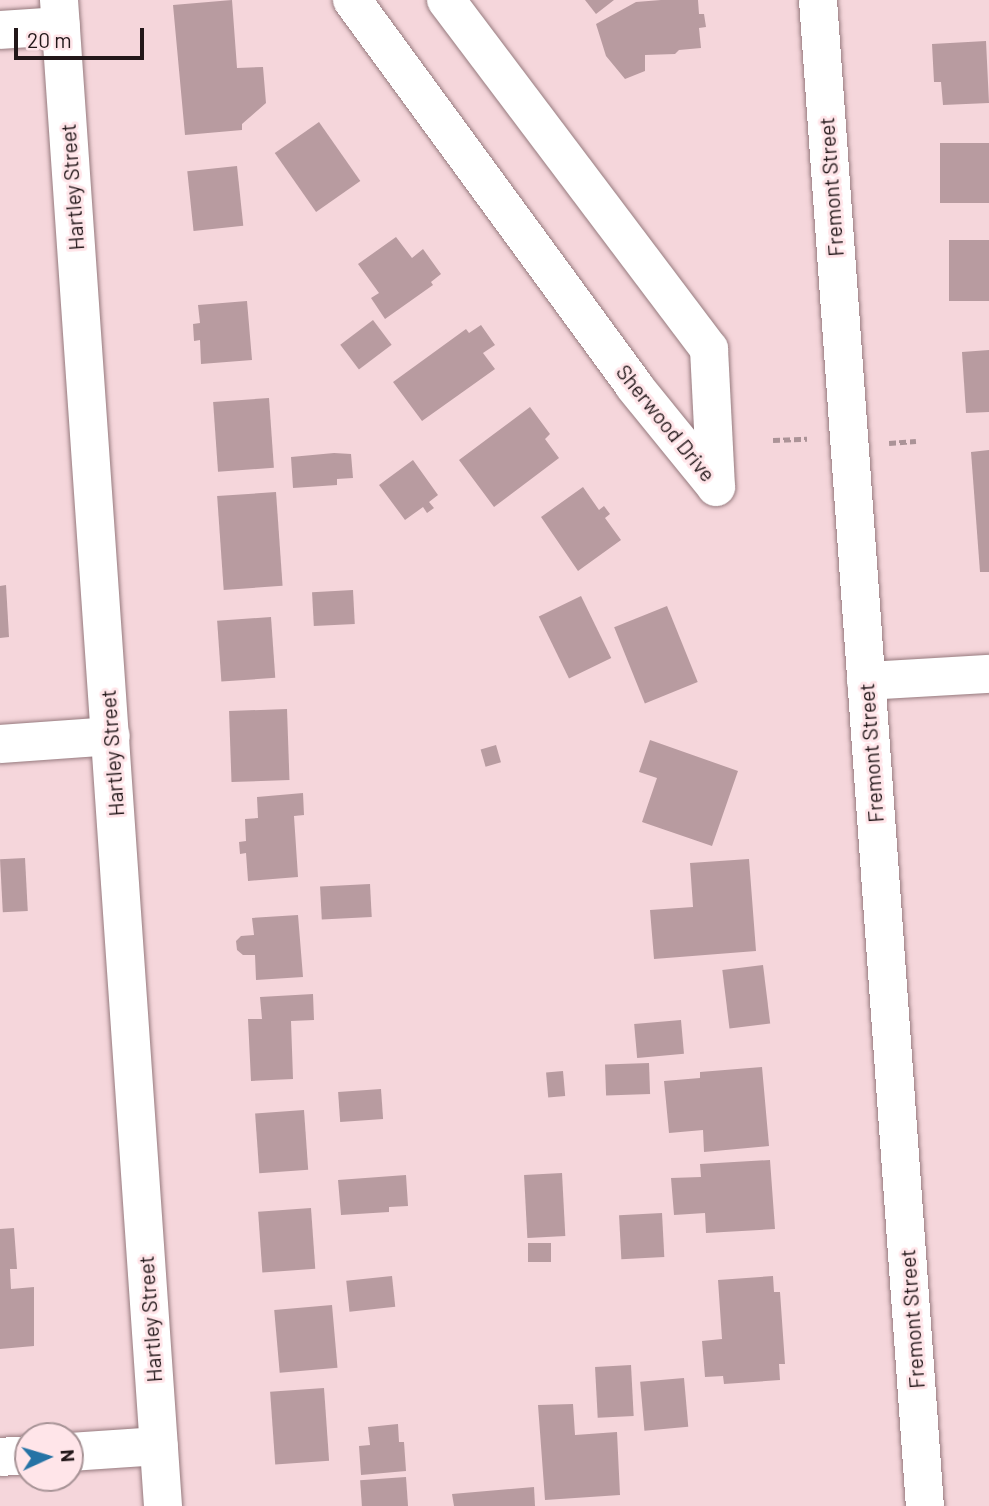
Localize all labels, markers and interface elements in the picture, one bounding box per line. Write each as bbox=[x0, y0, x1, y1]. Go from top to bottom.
scale bar bbox=[18, 14, 147, 58]
text: 20 m bbox=[27, 27, 72, 52]
street label: Fremont Street bbox=[814, 117, 848, 257]
street label: Hartley Street bbox=[55, 123, 89, 251]
street label: Sherwood Drive bbox=[611, 360, 721, 486]
street label: Fremont Street bbox=[854, 683, 888, 823]
street label: Hartley Street bbox=[95, 689, 129, 817]
street label: Fremont Street bbox=[895, 1249, 929, 1389]
street label: Hartley Street bbox=[133, 1255, 167, 1383]
north arrow bbox=[14, 1422, 84, 1492]
text: N bbox=[57, 1449, 80, 1463]

